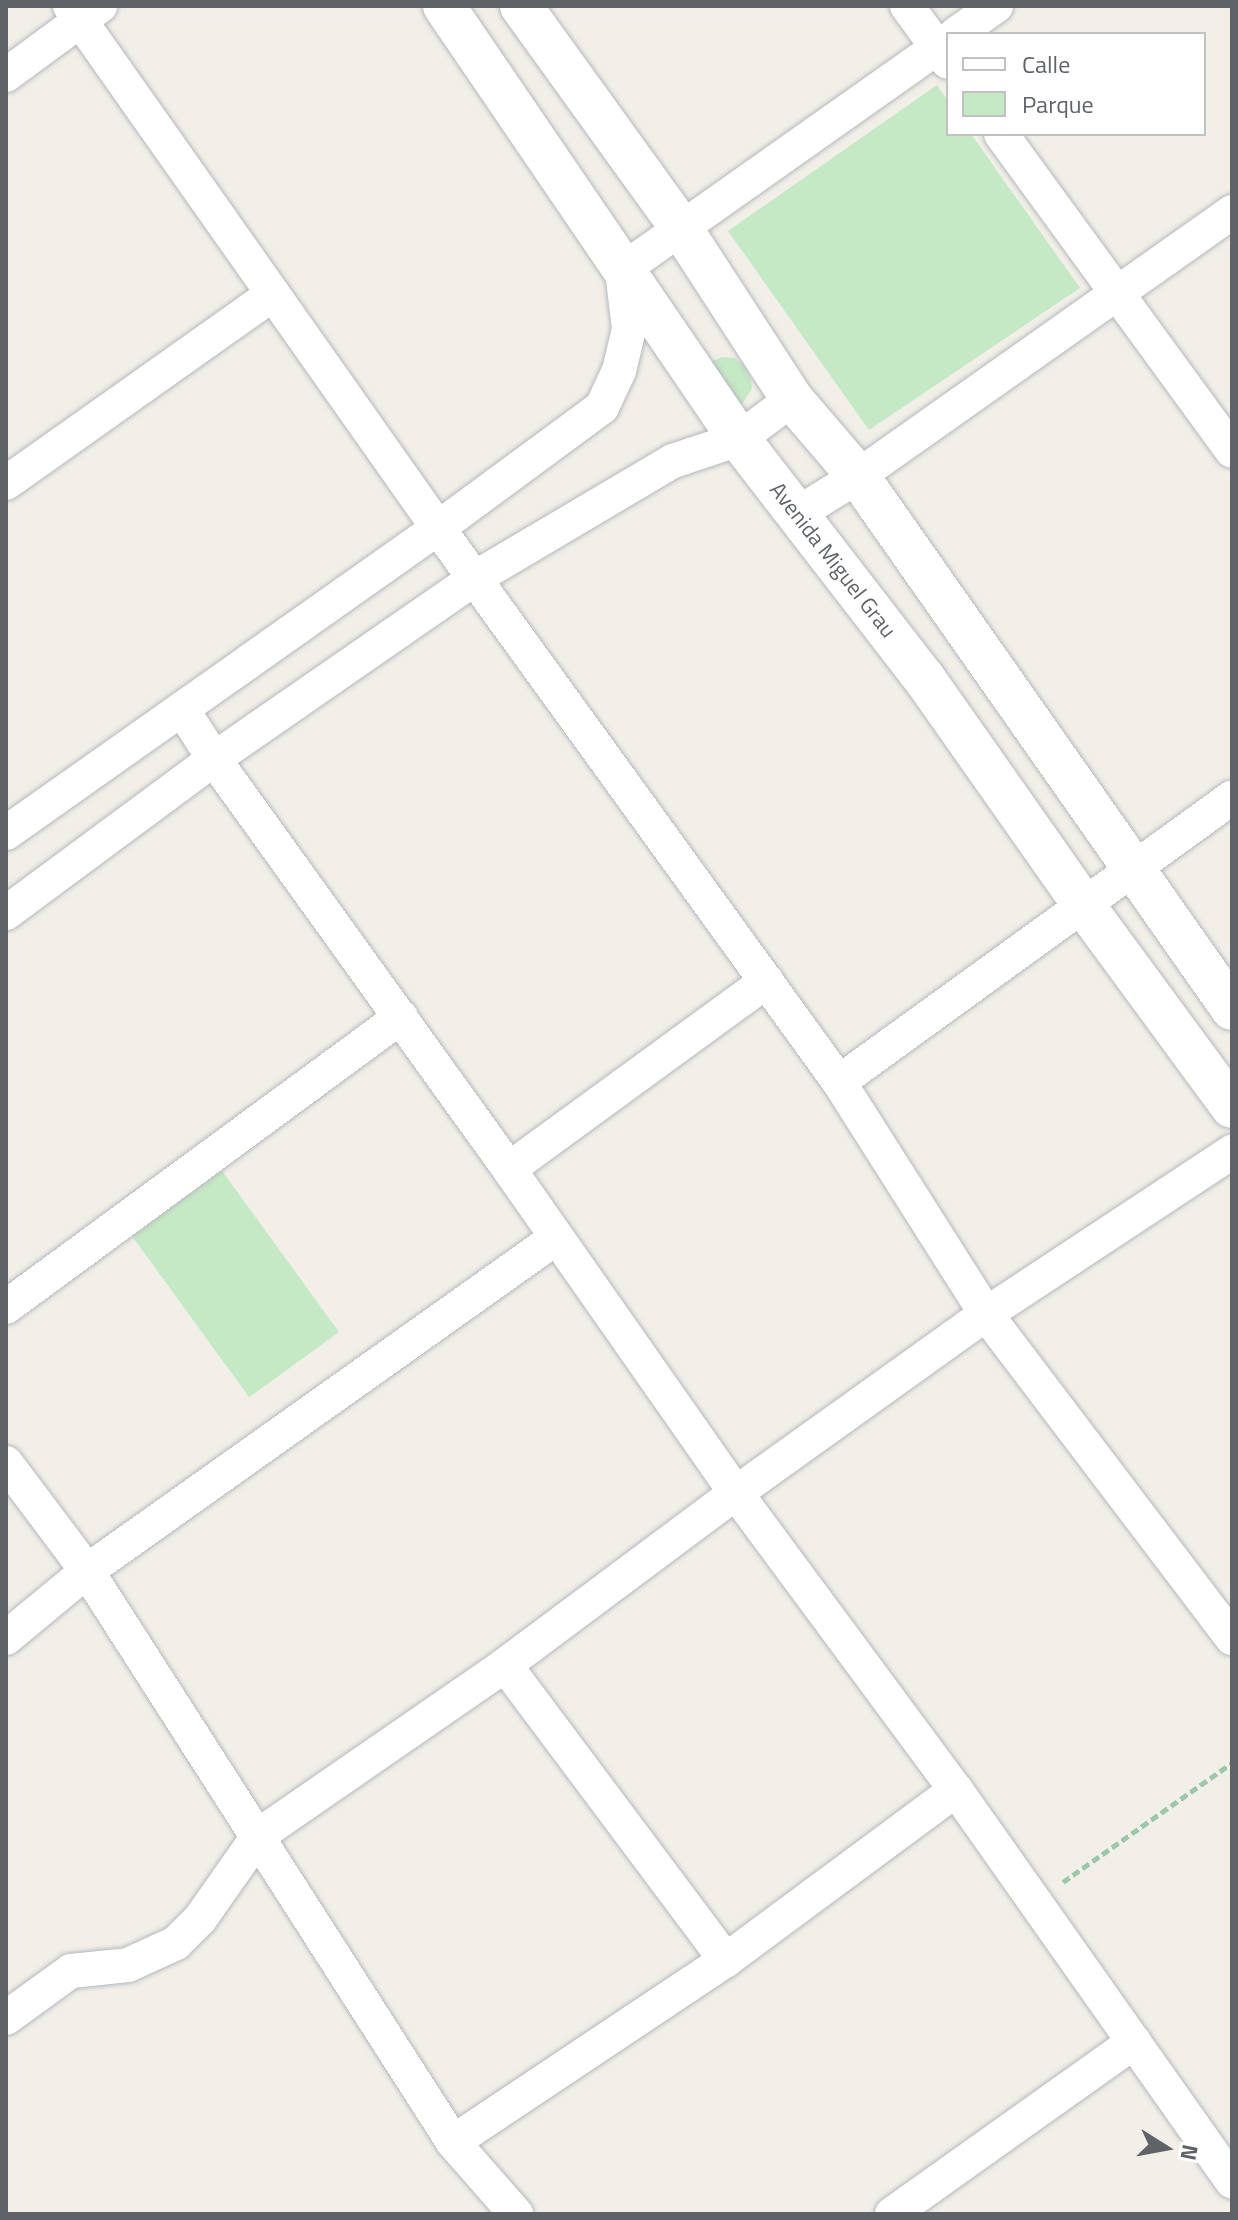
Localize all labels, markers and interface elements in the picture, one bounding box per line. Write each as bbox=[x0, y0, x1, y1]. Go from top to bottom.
legend bbox=[946, 32, 1206, 136]
text: Calle bbox=[1022, 46, 1070, 82]
text: Parque bbox=[1022, 86, 1094, 122]
street label: Avenida Miguel Grau bbox=[764, 477, 902, 643]
north arrow bbox=[1126, 2108, 1206, 2188]
text: N bbox=[1171, 2142, 1208, 2163]

